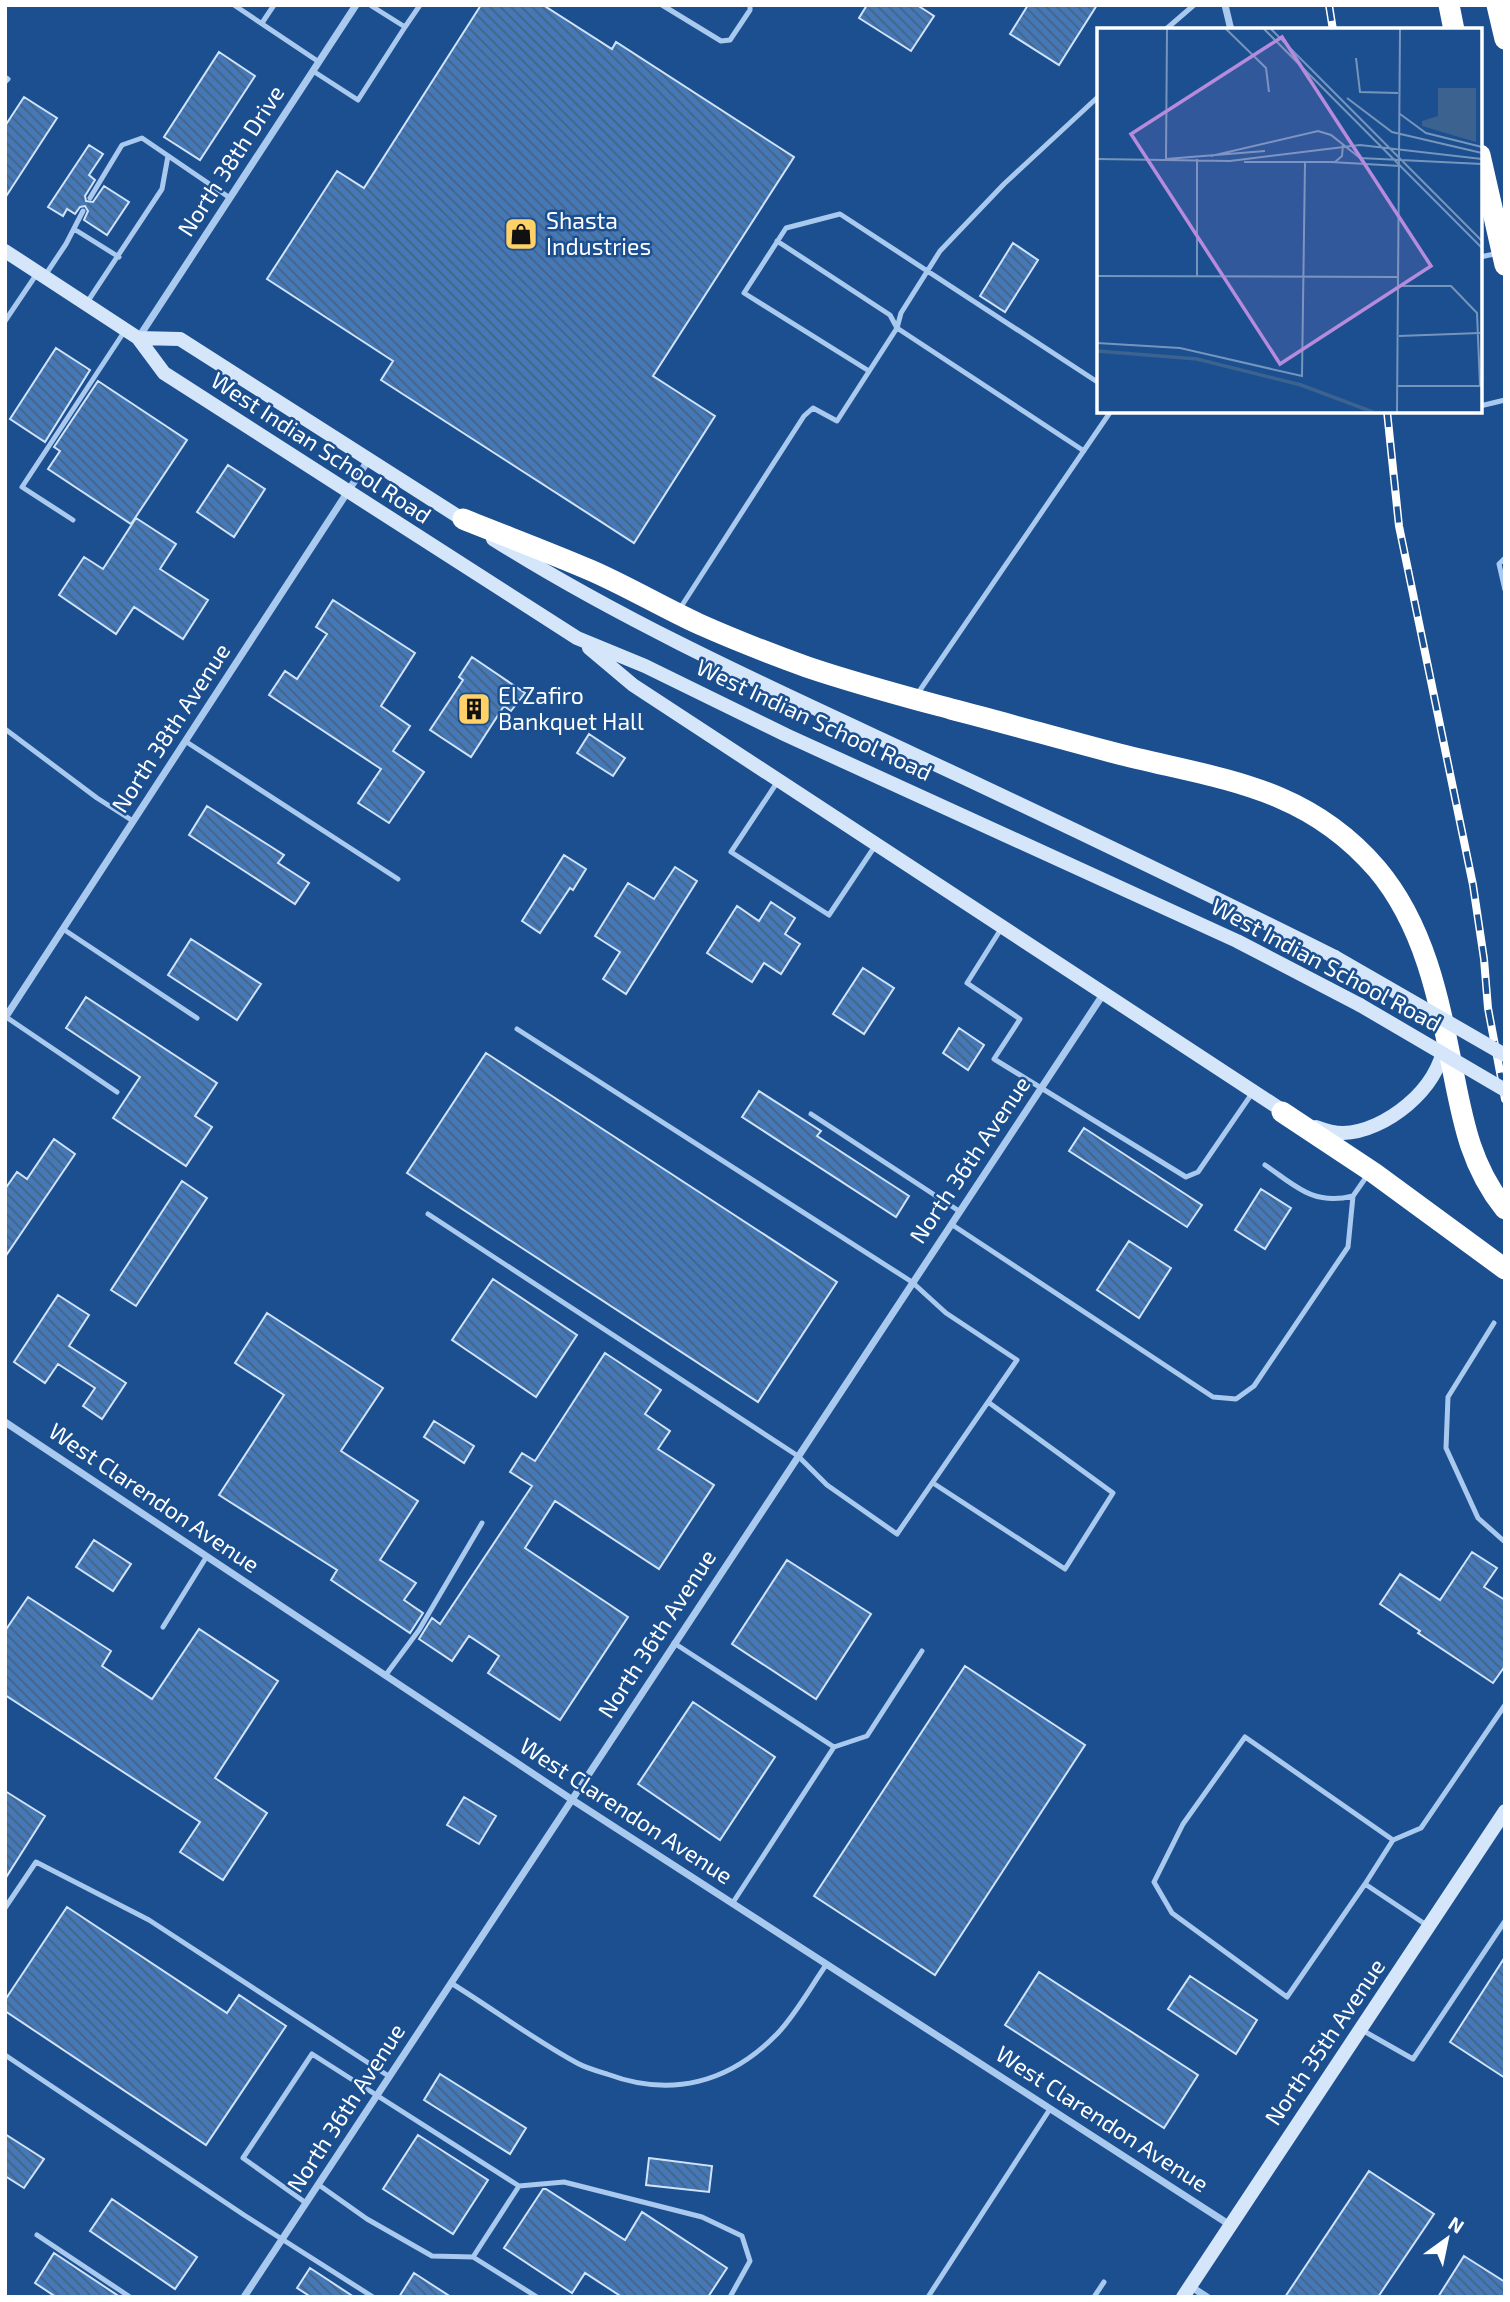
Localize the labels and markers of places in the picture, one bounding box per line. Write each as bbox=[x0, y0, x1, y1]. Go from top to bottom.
place label: Shasta Industries bbox=[546, 206, 651, 260]
shop icon: Shasta Industries bbox=[502, 215, 540, 253]
place label: El Zafiro Bankquet Hall bbox=[498, 681, 644, 735]
building icon: El Zafiro Bankquet Hall bbox=[455, 690, 493, 728]

